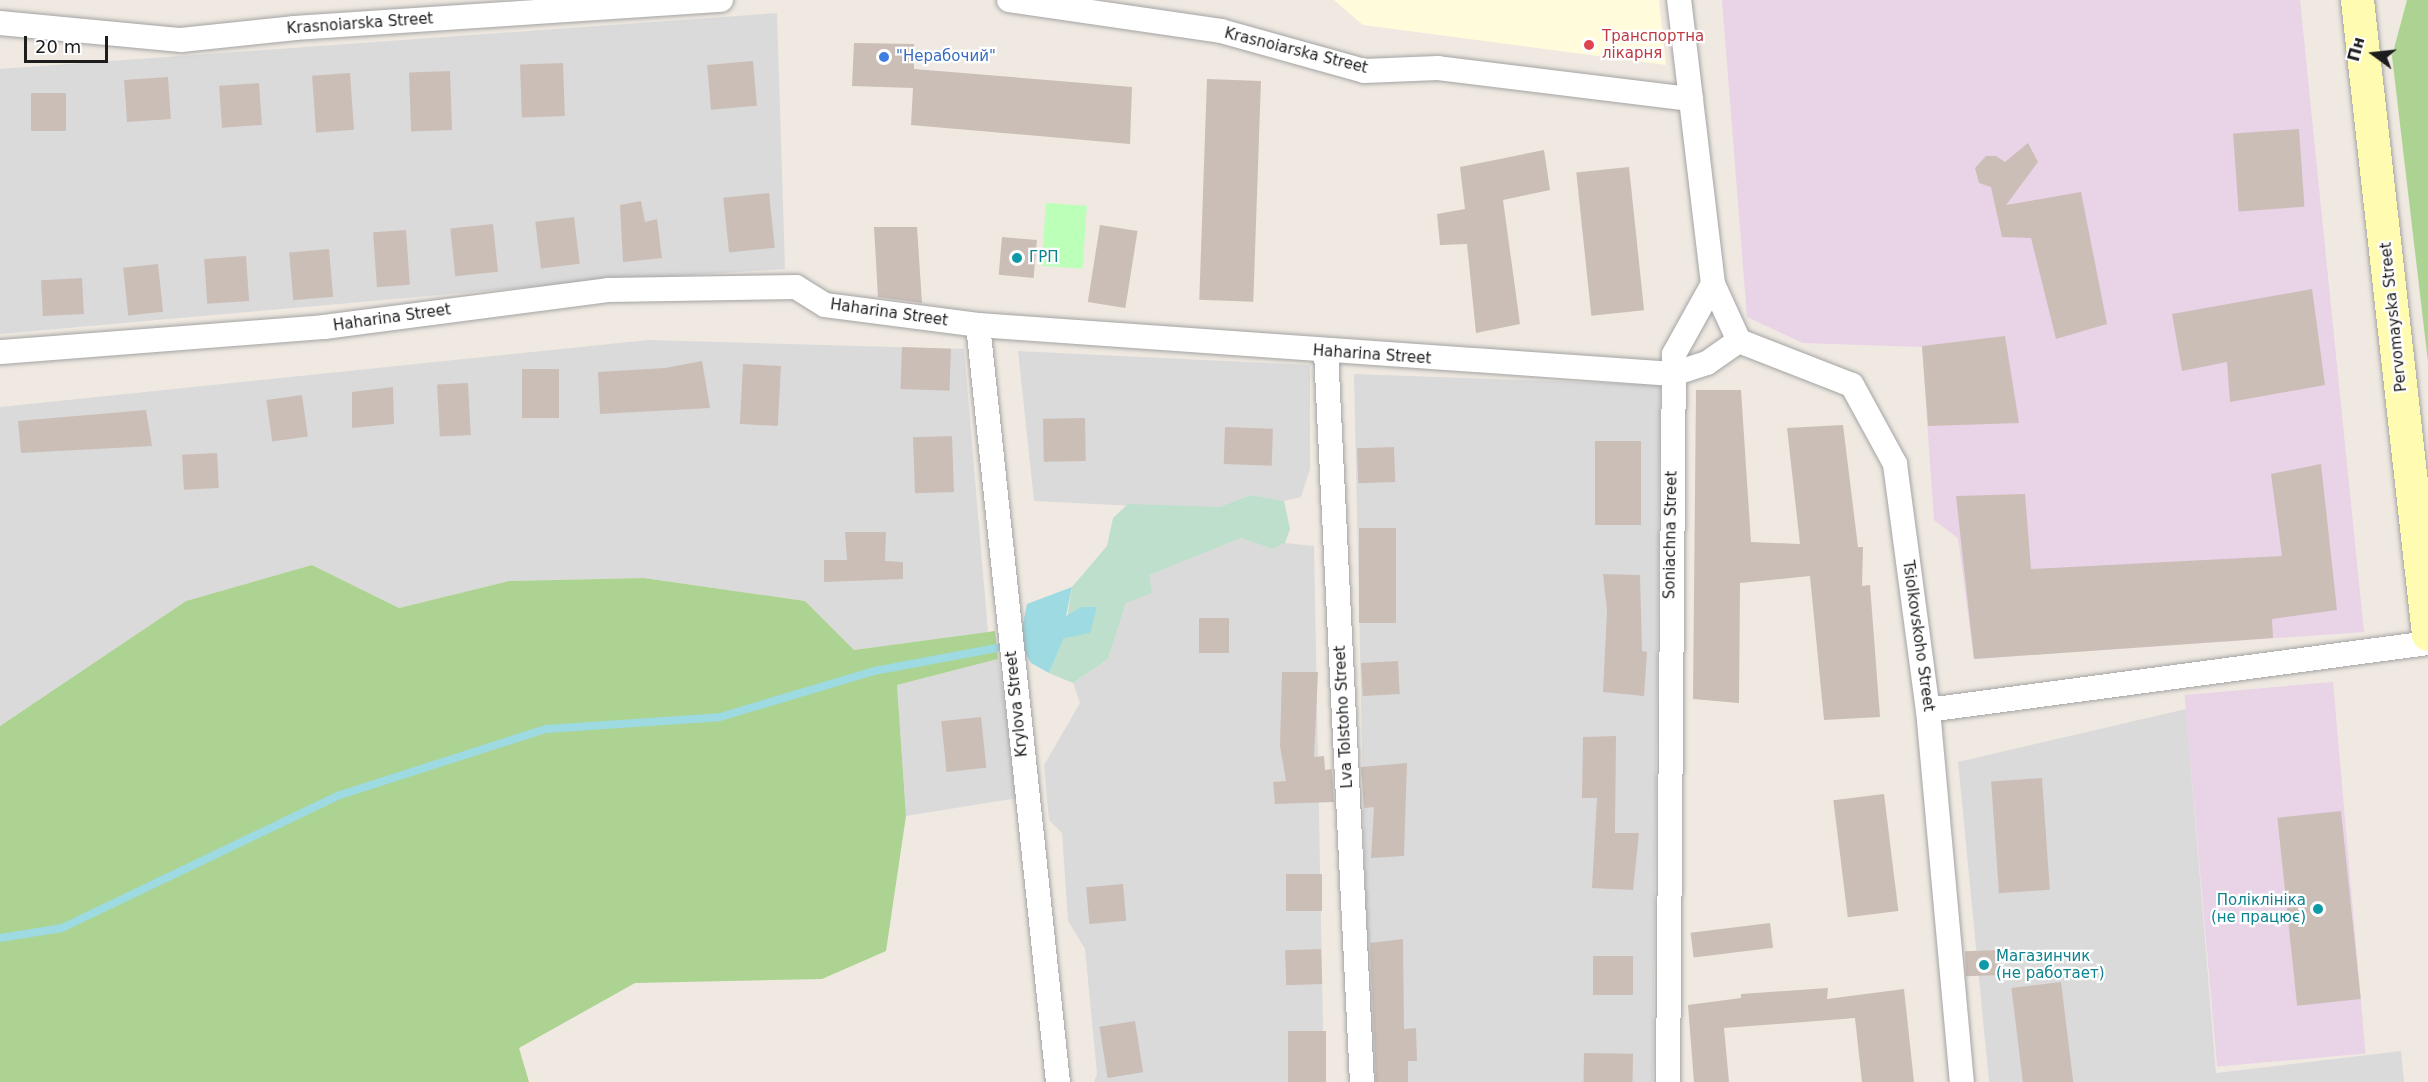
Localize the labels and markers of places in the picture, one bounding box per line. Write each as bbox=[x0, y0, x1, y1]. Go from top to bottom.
place label: Транспортна лікарня bbox=[1602, 27, 1704, 62]
marker: Транспортна лікарня bbox=[1580, 36, 1598, 54]
place label: "Нерабочий" bbox=[896, 48, 996, 66]
marker: "Нерабочий" bbox=[877, 50, 891, 64]
place label: ГРП bbox=[1029, 249, 1058, 267]
marker: ГРП bbox=[1010, 251, 1024, 265]
place label: Поліклініка (не працює) bbox=[2211, 891, 2306, 926]
marker: Поліклініка (не працює) bbox=[2311, 902, 2325, 916]
place label: Магазинчик (не работает) bbox=[1996, 947, 2105, 982]
marker: Магазинчик (не работает) bbox=[1977, 958, 1991, 972]

